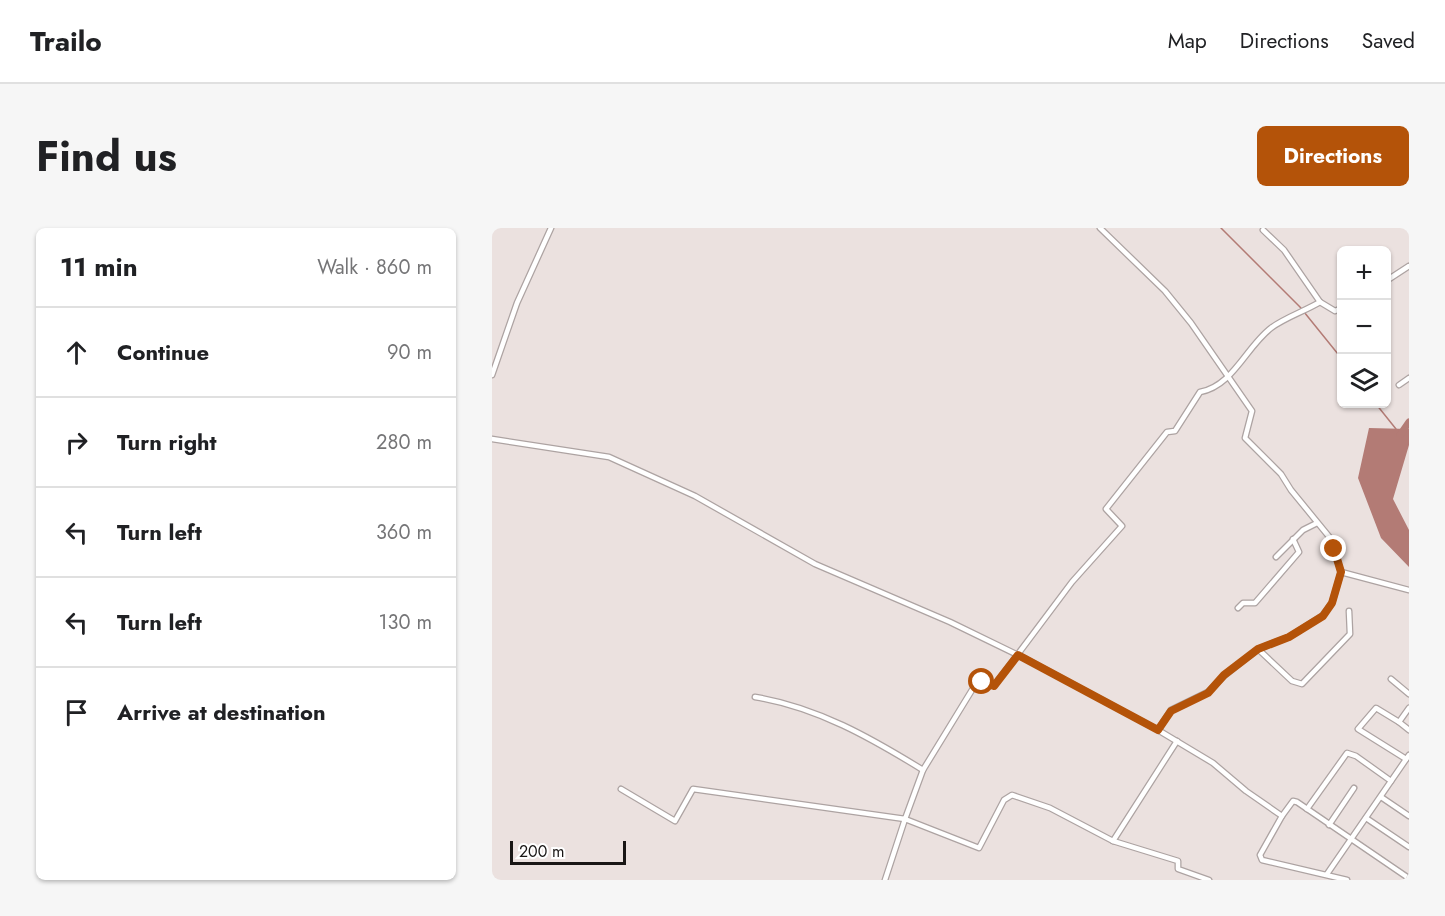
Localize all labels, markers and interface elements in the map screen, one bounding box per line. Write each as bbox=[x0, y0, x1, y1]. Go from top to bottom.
text: Trailo bbox=[30, 21, 102, 62]
text: Map bbox=[1168, 26, 1207, 56]
text: Directions bbox=[1240, 26, 1329, 56]
text: Saved bbox=[1362, 26, 1415, 56]
text: Find us bbox=[36, 126, 177, 187]
button: Directions bbox=[1257, 126, 1409, 186]
map controls bbox=[1337, 246, 1391, 408]
button: + bbox=[1337, 246, 1391, 300]
text: 11 min bbox=[60, 248, 138, 286]
text: Walk · 860 m bbox=[317, 253, 432, 282]
button: − bbox=[1337, 300, 1391, 354]
icon: ahead bbox=[60, 336, 93, 369]
text: Continue bbox=[117, 336, 209, 368]
text: 90 m bbox=[387, 338, 432, 367]
button: layers bbox=[1337, 354, 1391, 408]
icon: right bbox=[60, 426, 93, 459]
text: Turn right bbox=[117, 426, 217, 458]
text: 280 m bbox=[376, 428, 432, 457]
icon: left bbox=[60, 516, 93, 549]
text: Turn left bbox=[117, 516, 202, 548]
text: 360 m bbox=[376, 518, 432, 547]
route end bbox=[1320, 535, 1346, 561]
icon: left bbox=[60, 606, 93, 639]
text: Turn left bbox=[117, 606, 202, 638]
text: 130 m bbox=[378, 608, 432, 637]
route start bbox=[968, 668, 994, 694]
icon: arrive bbox=[60, 696, 93, 729]
text: Arrive at destination bbox=[117, 696, 326, 728]
scale bar bbox=[510, 838, 626, 866]
text: 200 m bbox=[519, 840, 565, 863]

